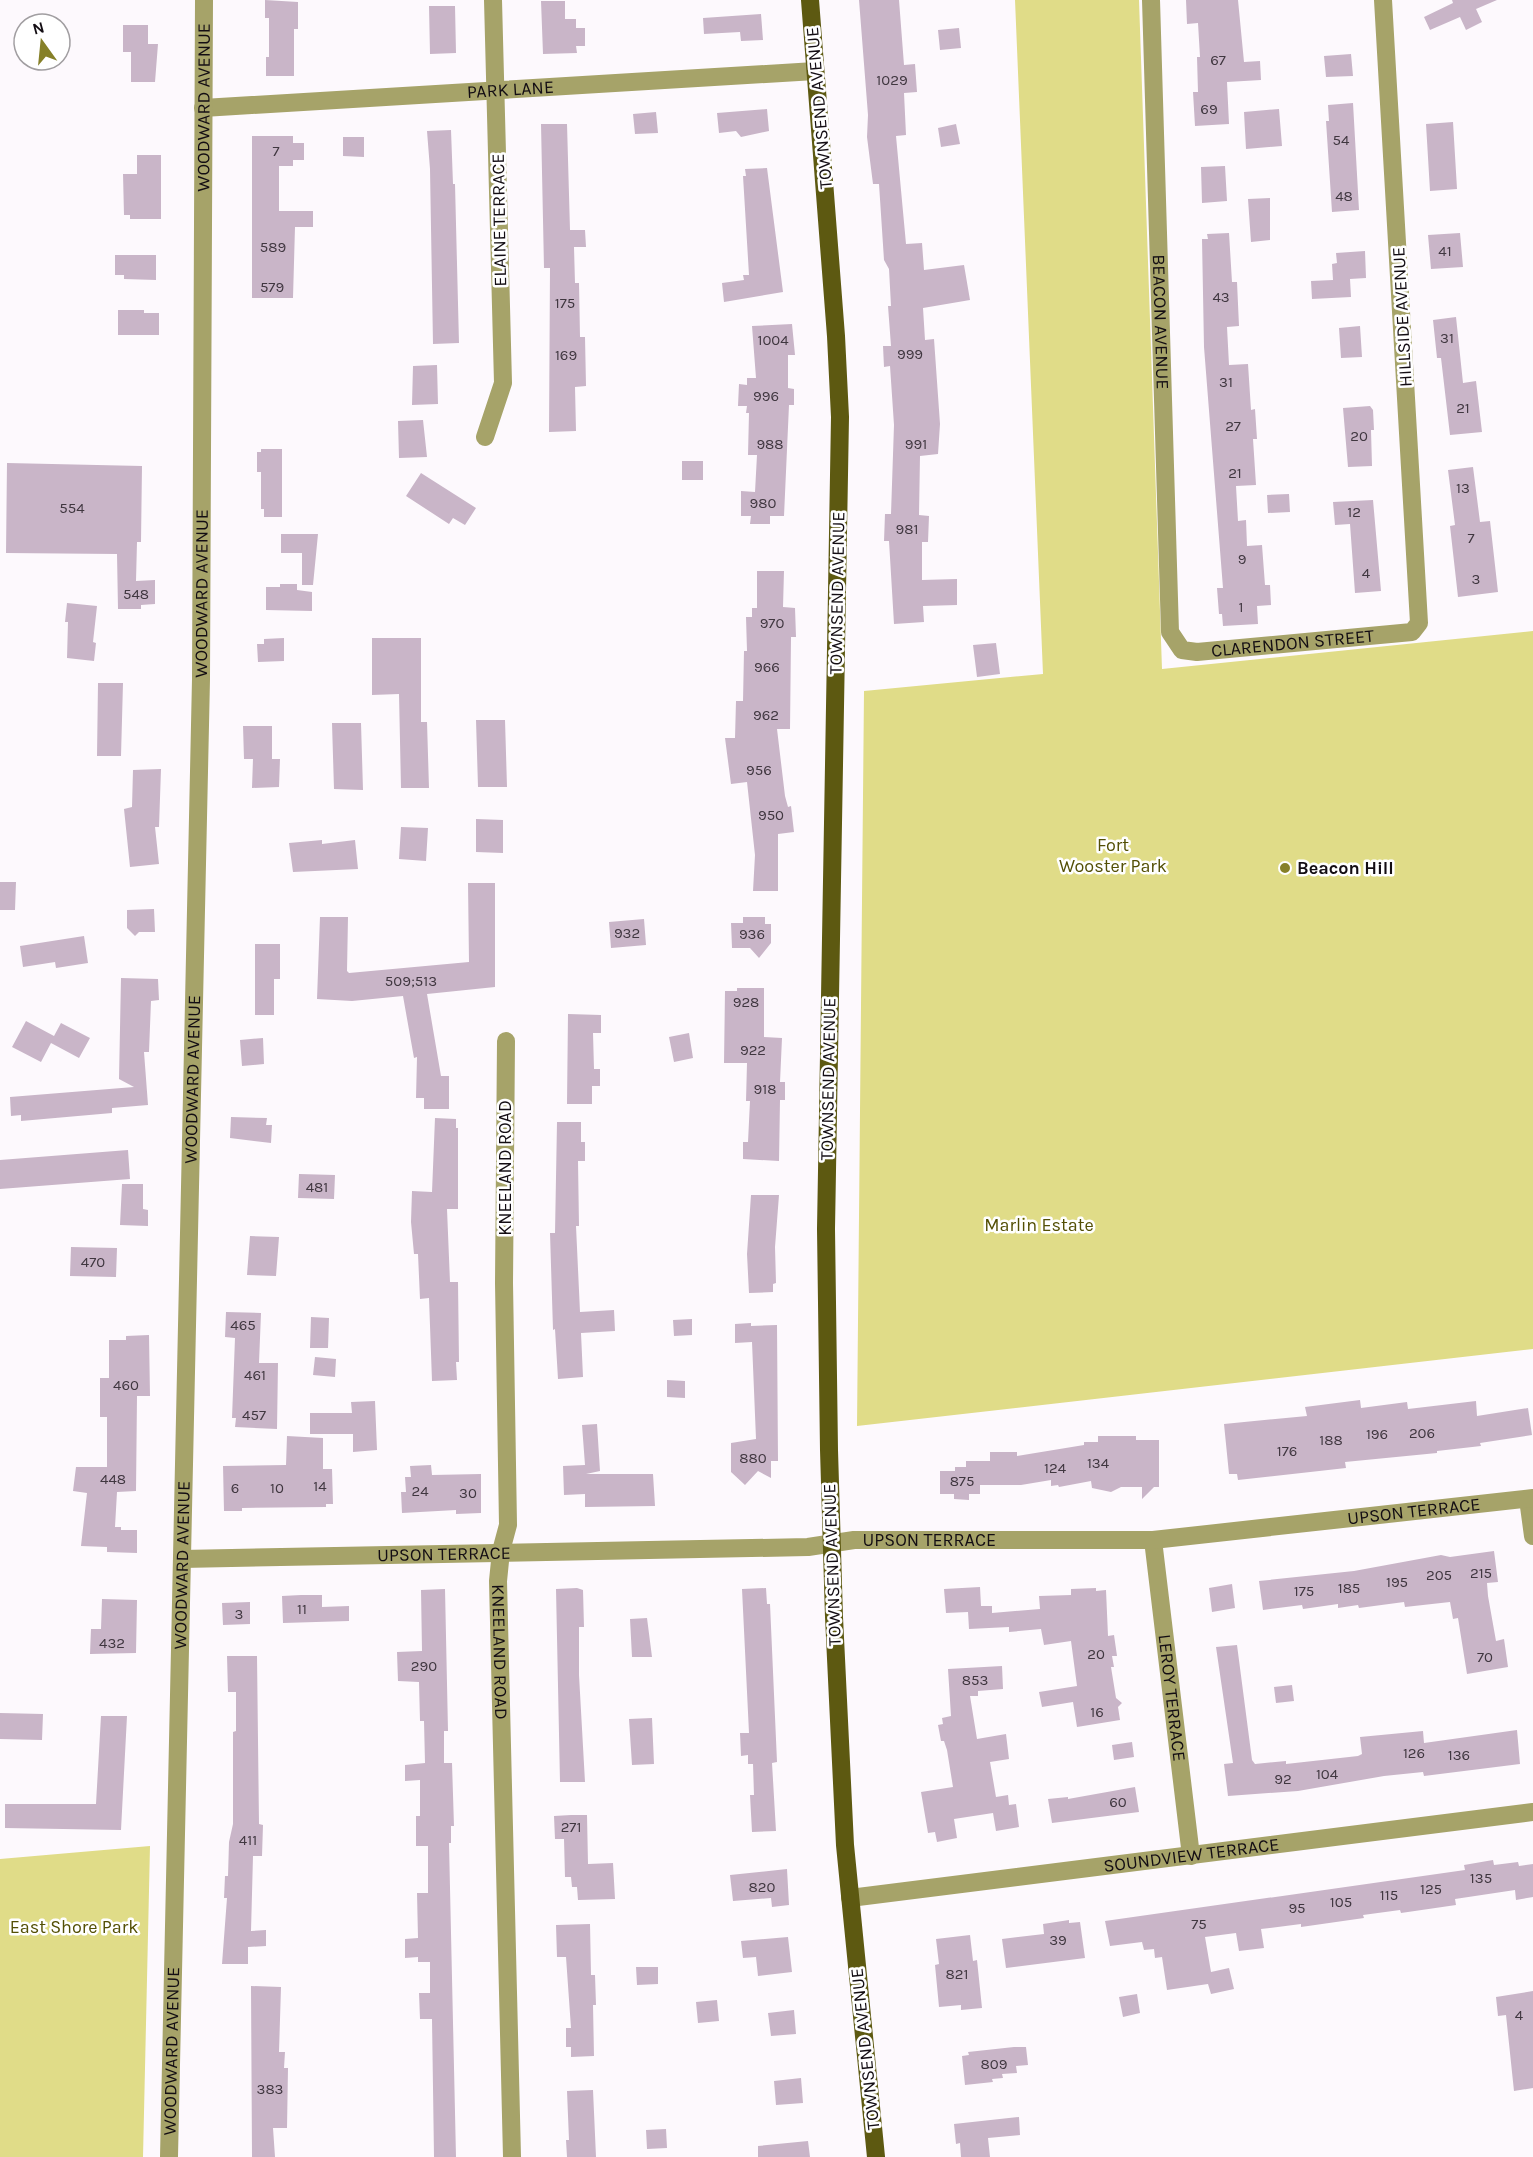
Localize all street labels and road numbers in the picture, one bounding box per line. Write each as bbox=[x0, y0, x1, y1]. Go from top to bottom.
street label: WOODWARD AVENUE bbox=[192, 23, 215, 192]
street label: TOWNSEND AVENUE bbox=[801, 26, 837, 190]
street label: PARK LANE bbox=[466, 76, 555, 103]
street label: ELAINE TERRACE bbox=[487, 153, 511, 287]
street label: HILLSIDE AVENUE bbox=[1387, 246, 1417, 388]
street label: BEACON AVENUE bbox=[1148, 254, 1174, 390]
street label: WOODWARD AVENUE bbox=[190, 509, 213, 678]
street label: TOWNSEND AVENUE bbox=[825, 511, 849, 675]
street label: CLARENDON STREET bbox=[1210, 625, 1375, 662]
street label: WOODWARD AVENUE bbox=[180, 995, 205, 1164]
street label: TOWNSEND AVENUE bbox=[816, 997, 840, 1161]
street label: KNEELAND ROAD bbox=[494, 1100, 516, 1236]
street label: WOODWARD AVENUE bbox=[169, 1481, 195, 1650]
street label: TOWNSEND AVENUE bbox=[818, 1483, 846, 1647]
street label: UPSON TERRACE bbox=[1346, 1493, 1481, 1529]
street label: UPSON TERRACE bbox=[863, 1529, 996, 1551]
street label: UPSON TERRACE bbox=[377, 1542, 511, 1566]
street label: KNEELAND ROAD bbox=[487, 1584, 512, 1720]
street label: LEROY TERRACE bbox=[1153, 1633, 1191, 1763]
street label: SOUNDVIEW TERRACE bbox=[1102, 1833, 1280, 1877]
street label: WOODWARD AVENUE bbox=[158, 1966, 184, 2136]
street label: TOWNSEND AVENUE bbox=[846, 1967, 884, 2131]

